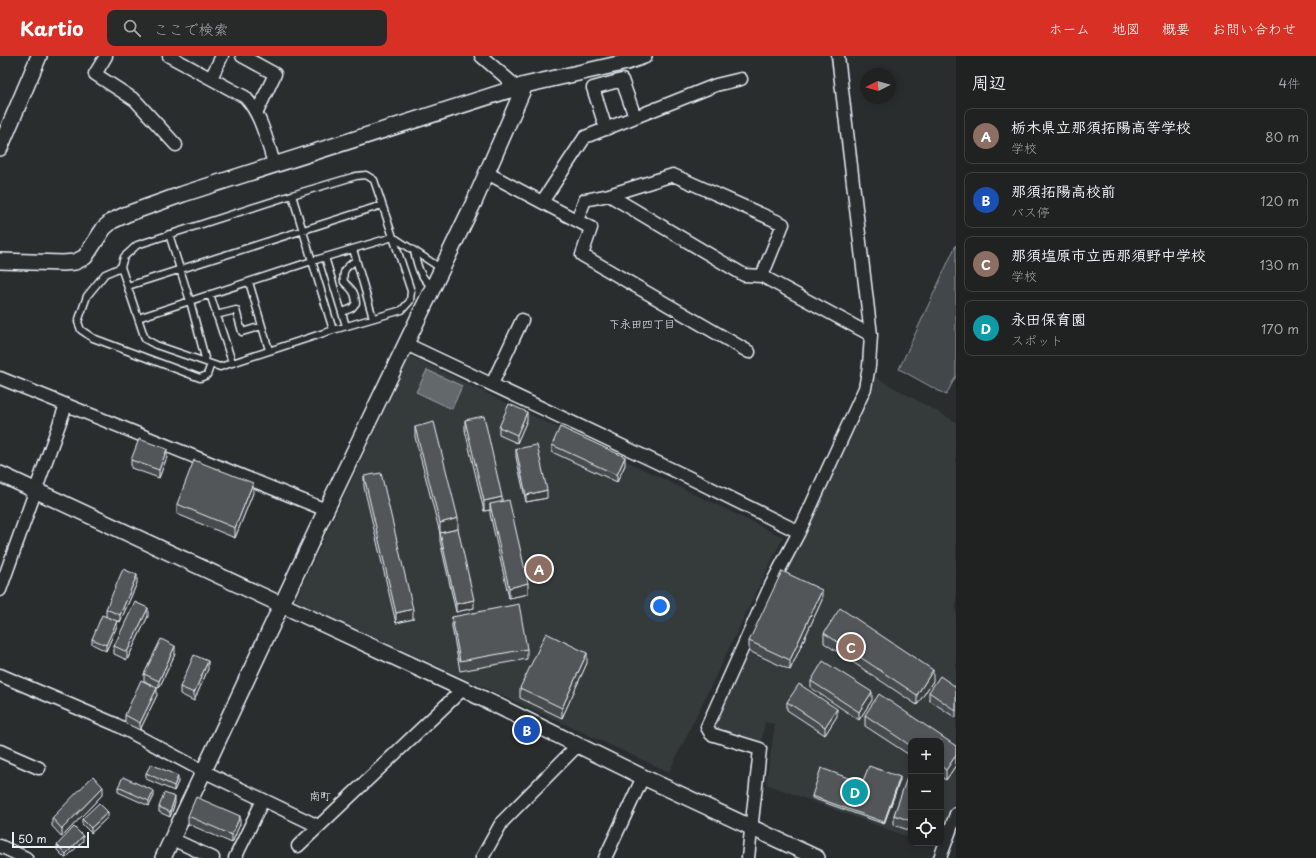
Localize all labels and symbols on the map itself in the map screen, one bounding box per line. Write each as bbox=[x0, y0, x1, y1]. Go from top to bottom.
north arrow bbox=[860, 68, 896, 104]
district label: 下永田四丁目 bbox=[609, 315, 675, 332]
pin: A bbox=[526, 554, 552, 584]
your location bbox=[650, 596, 670, 616]
pin: C bbox=[838, 632, 864, 662]
pin: B bbox=[514, 715, 540, 745]
pin: D bbox=[842, 777, 868, 807]
district label: 南町 bbox=[309, 787, 331, 804]
scale bar bbox=[12, 830, 89, 849]

